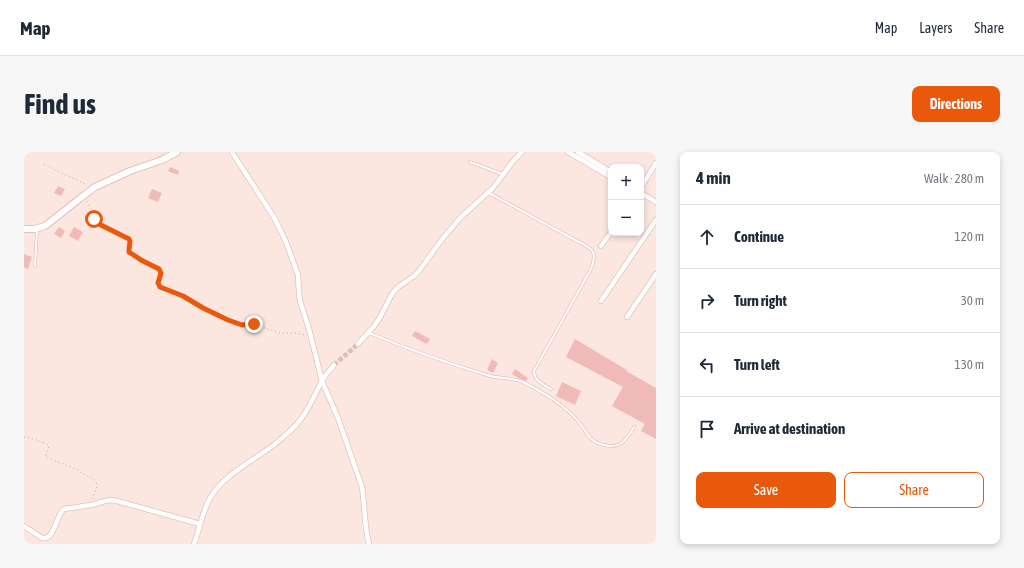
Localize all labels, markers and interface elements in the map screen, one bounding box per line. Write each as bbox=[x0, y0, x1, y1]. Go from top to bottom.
text: Map bbox=[20, 17, 51, 39]
text: Map bbox=[875, 20, 897, 36]
text: Layers bbox=[919, 20, 952, 36]
text: Share bbox=[974, 20, 1004, 36]
button: Directions bbox=[912, 86, 1000, 122]
text: Find us bbox=[24, 88, 96, 120]
map controls bbox=[608, 164, 644, 236]
button: + bbox=[608, 164, 644, 200]
text: 4 min bbox=[696, 168, 731, 188]
text: Walk · 280 m bbox=[924, 171, 984, 186]
button: − bbox=[608, 200, 644, 236]
route start bbox=[85, 210, 103, 228]
icon: ahead bbox=[696, 226, 718, 248]
text: Continue bbox=[734, 228, 784, 245]
text: 120 m bbox=[955, 229, 984, 244]
icon: right bbox=[696, 290, 718, 312]
text: Turn right bbox=[734, 292, 787, 309]
text: 30 m bbox=[961, 293, 984, 308]
route end bbox=[245, 315, 263, 333]
icon: left bbox=[696, 354, 718, 376]
text: Turn left bbox=[734, 356, 780, 373]
text: 130 m bbox=[955, 357, 984, 372]
icon: arrive bbox=[696, 418, 718, 440]
text: Arrive at destination bbox=[734, 420, 845, 437]
button: Save bbox=[696, 472, 836, 508]
button: Share bbox=[844, 472, 984, 508]

